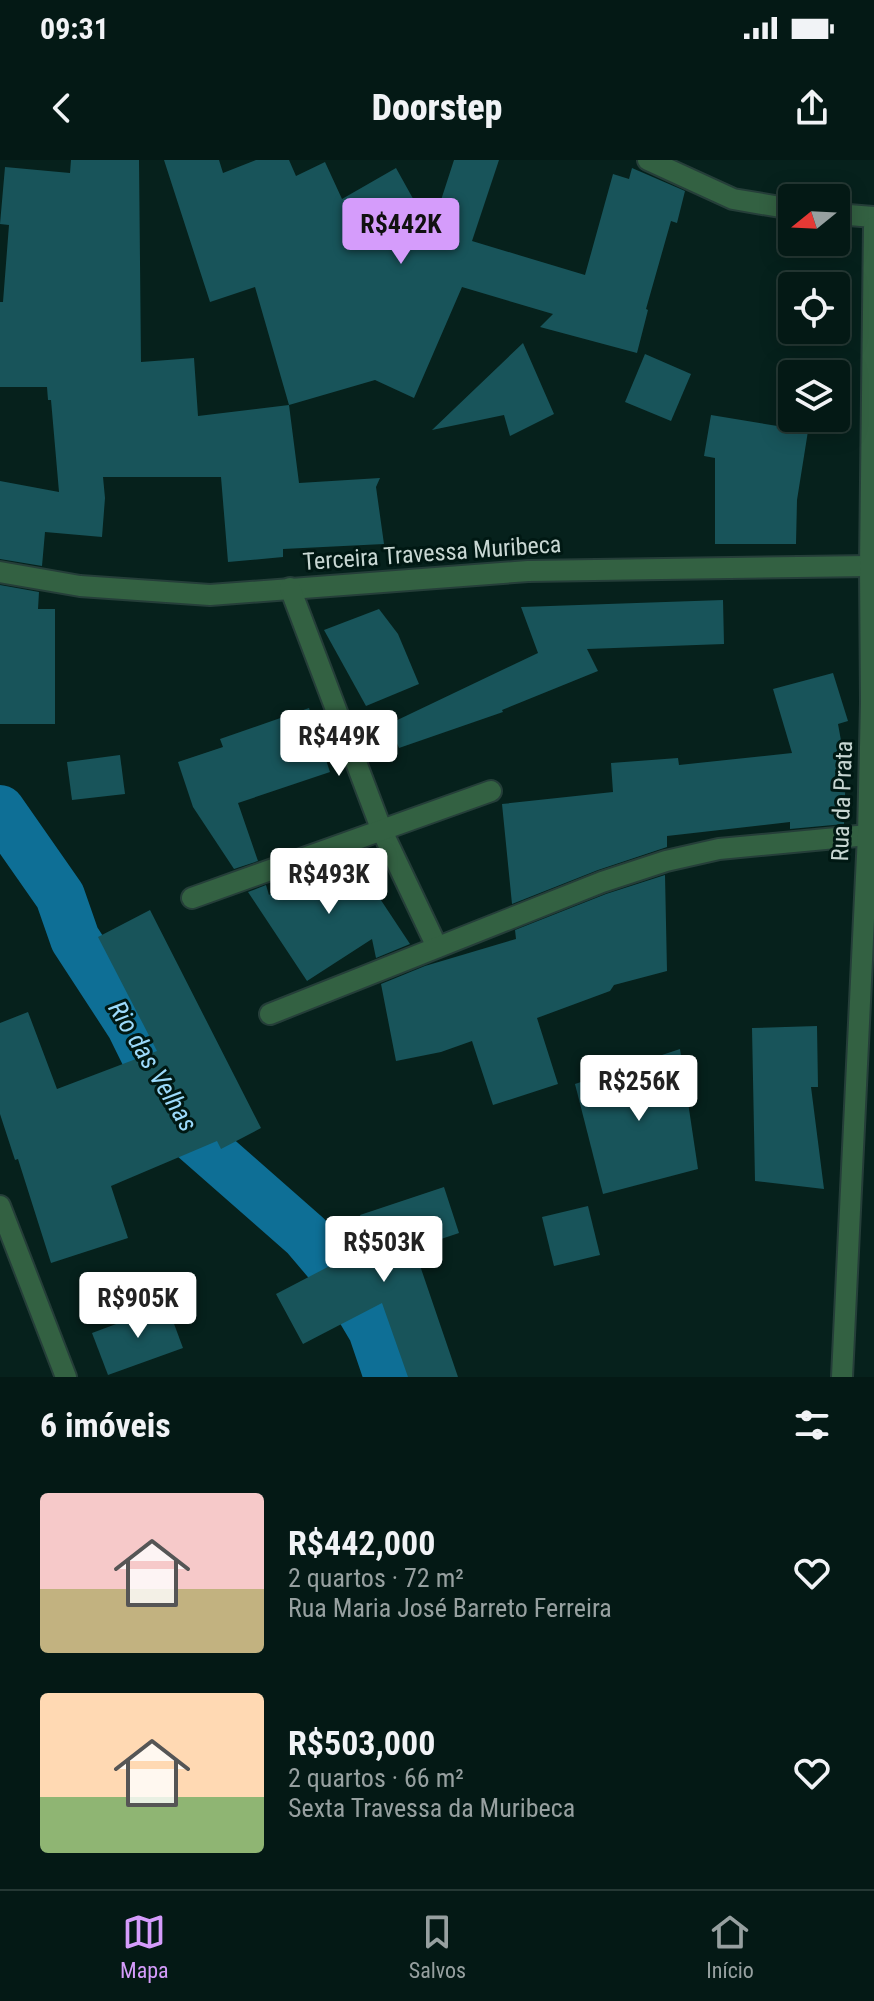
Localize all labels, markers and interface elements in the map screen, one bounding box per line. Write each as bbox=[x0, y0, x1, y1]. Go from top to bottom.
text: 09:31 bbox=[40, 11, 109, 46]
icon: back bbox=[40, 86, 84, 130]
icon: share bbox=[790, 86, 834, 130]
text: Doorstep bbox=[372, 87, 502, 129]
north arrow bbox=[778, 184, 850, 256]
map controls bbox=[778, 184, 850, 432]
pin: R$442K bbox=[336, 198, 466, 266]
text: R$442K bbox=[360, 209, 442, 239]
button: locate bbox=[778, 272, 850, 344]
button: layers bbox=[778, 360, 850, 432]
street label: Terceira Travessa Muribeca bbox=[302, 530, 562, 576]
pin: R$449K bbox=[274, 710, 404, 778]
text: R$449K bbox=[298, 721, 380, 751]
street label: Rua da Prata bbox=[826, 740, 858, 862]
pin: R$493K bbox=[264, 848, 394, 916]
text: R$493K bbox=[288, 859, 370, 889]
water label: Rio das Velhas bbox=[102, 995, 204, 1137]
pin: R$256K bbox=[574, 1055, 704, 1123]
text: R$256K bbox=[598, 1066, 680, 1096]
pin: R$503K bbox=[319, 1216, 449, 1284]
text: R$503K bbox=[343, 1227, 425, 1257]
pin: R$905K bbox=[73, 1272, 203, 1340]
text: R$905K bbox=[97, 1283, 179, 1313]
icon: filters bbox=[790, 1403, 834, 1447]
text: 6 imóveis bbox=[40, 1405, 171, 1445]
text: R$442,000 bbox=[288, 1523, 435, 1563]
icon: home bbox=[104, 1525, 200, 1621]
icon: heart bbox=[790, 1551, 834, 1595]
text: 2 quartos · 72 m² bbox=[288, 1563, 464, 1593]
text: Rua Maria José Barreto Ferreira bbox=[288, 1593, 612, 1623]
text: R$503,000 bbox=[288, 1723, 435, 1763]
icon: home bbox=[104, 1725, 200, 1821]
icon: heart bbox=[790, 1751, 834, 1795]
text: 2 quartos · 66 m² bbox=[288, 1763, 464, 1793]
text: Sexta Travessa da Muribeca bbox=[288, 1793, 575, 1823]
tab: Mapa bbox=[120, 1910, 169, 1983]
tab: Salvos bbox=[409, 1910, 466, 1983]
tab: Início bbox=[706, 1910, 754, 1983]

